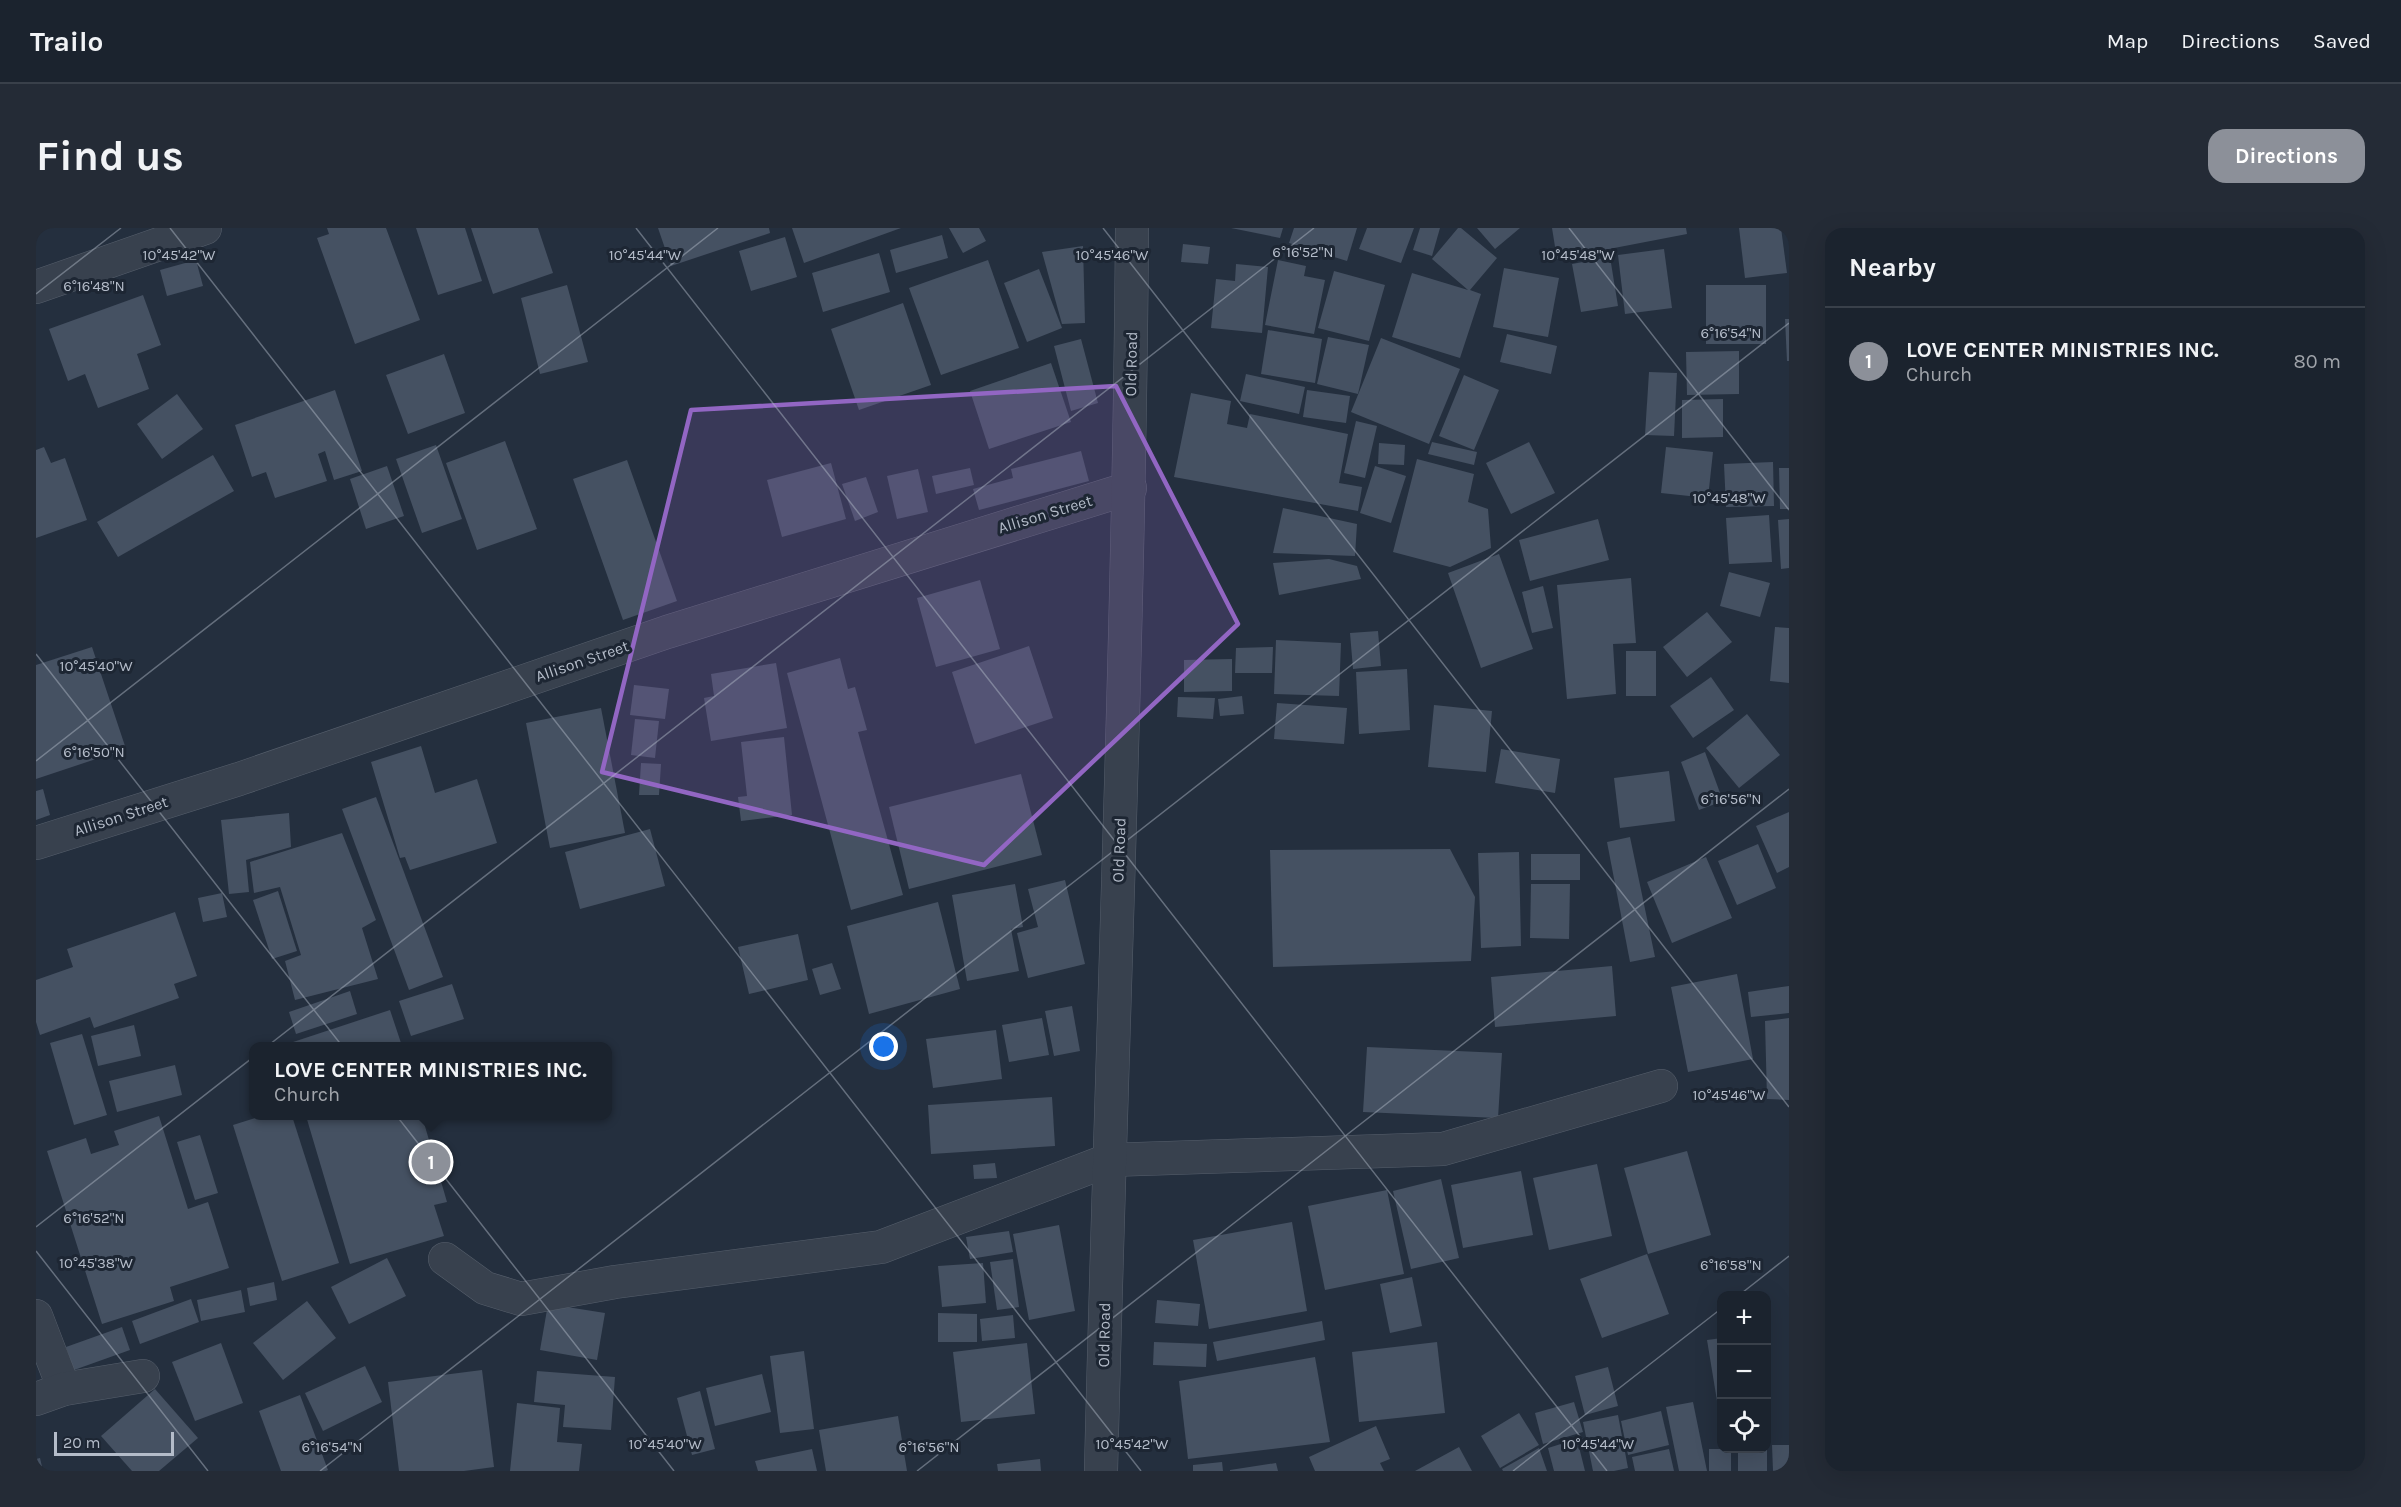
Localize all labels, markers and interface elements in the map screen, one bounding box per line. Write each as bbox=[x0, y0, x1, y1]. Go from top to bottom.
text: Trailo bbox=[30, 25, 103, 58]
text: Map bbox=[2107, 29, 2148, 53]
text: Directions bbox=[2181, 29, 2280, 53]
text: Saved bbox=[2313, 29, 2371, 53]
button: Directions bbox=[2208, 129, 2365, 183]
text: Find us bbox=[36, 131, 184, 181]
text: 6°16'52"N bbox=[1272, 243, 1334, 261]
text: 10°45'42"W bbox=[143, 246, 216, 264]
text: 10°45'44"W bbox=[609, 246, 682, 264]
text: 10°45'46"W bbox=[1076, 246, 1149, 264]
text: 10°45'48"W bbox=[1541, 246, 1615, 264]
text: Nearby bbox=[1849, 252, 1936, 283]
text: 6°16'48"N bbox=[63, 277, 125, 295]
text: 6°16'54"N bbox=[1701, 324, 1761, 342]
street label: Old Road bbox=[1121, 331, 1141, 397]
text: LOVE CENTER MINISTRIES INC. bbox=[1906, 337, 2219, 363]
text: 1 bbox=[1865, 350, 1872, 373]
text: 80 m bbox=[2293, 350, 2341, 373]
text: Church bbox=[1906, 363, 1972, 386]
text: 10°45'48"W bbox=[1692, 489, 1766, 507]
street label: Allison Street bbox=[996, 491, 1094, 537]
street label: Allison Street bbox=[533, 636, 631, 686]
text: 10°45'40"W bbox=[59, 657, 133, 675]
text: 6°16'50"N bbox=[63, 743, 125, 761]
text: 6°16'56"N bbox=[1700, 790, 1762, 808]
street label: Allison Street bbox=[72, 792, 170, 840]
street label: Old Road bbox=[1108, 817, 1130, 883]
your location bbox=[869, 1032, 898, 1061]
popup bbox=[249, 1042, 612, 1120]
text: LOVE CENTER MINISTRIES INC. bbox=[274, 1057, 587, 1083]
text: Church bbox=[274, 1083, 340, 1106]
text: 10°45'46"W bbox=[1693, 1086, 1766, 1104]
pin: 1 bbox=[412, 1140, 450, 1184]
text: 6°16'52"N bbox=[63, 1209, 125, 1227]
text: 10°45'38"W bbox=[59, 1254, 134, 1272]
text: 6°16'58"N bbox=[1700, 1256, 1762, 1274]
map controls bbox=[1717, 1291, 1771, 1453]
button: + bbox=[1717, 1291, 1771, 1345]
street label: Old Road bbox=[1094, 1302, 1114, 1368]
button: − bbox=[1717, 1345, 1771, 1399]
button: locate bbox=[1717, 1399, 1771, 1453]
scale bar bbox=[54, 1429, 174, 1456]
text: 20 m bbox=[63, 1433, 101, 1452]
text: 10°45'40"W bbox=[628, 1435, 702, 1453]
text: 10°45'42"W bbox=[1096, 1435, 1169, 1453]
text: 10°45'44"W bbox=[1562, 1435, 1635, 1453]
text: 6°16'54"N bbox=[302, 1438, 362, 1456]
text: 6°16'56"N bbox=[898, 1438, 960, 1456]

